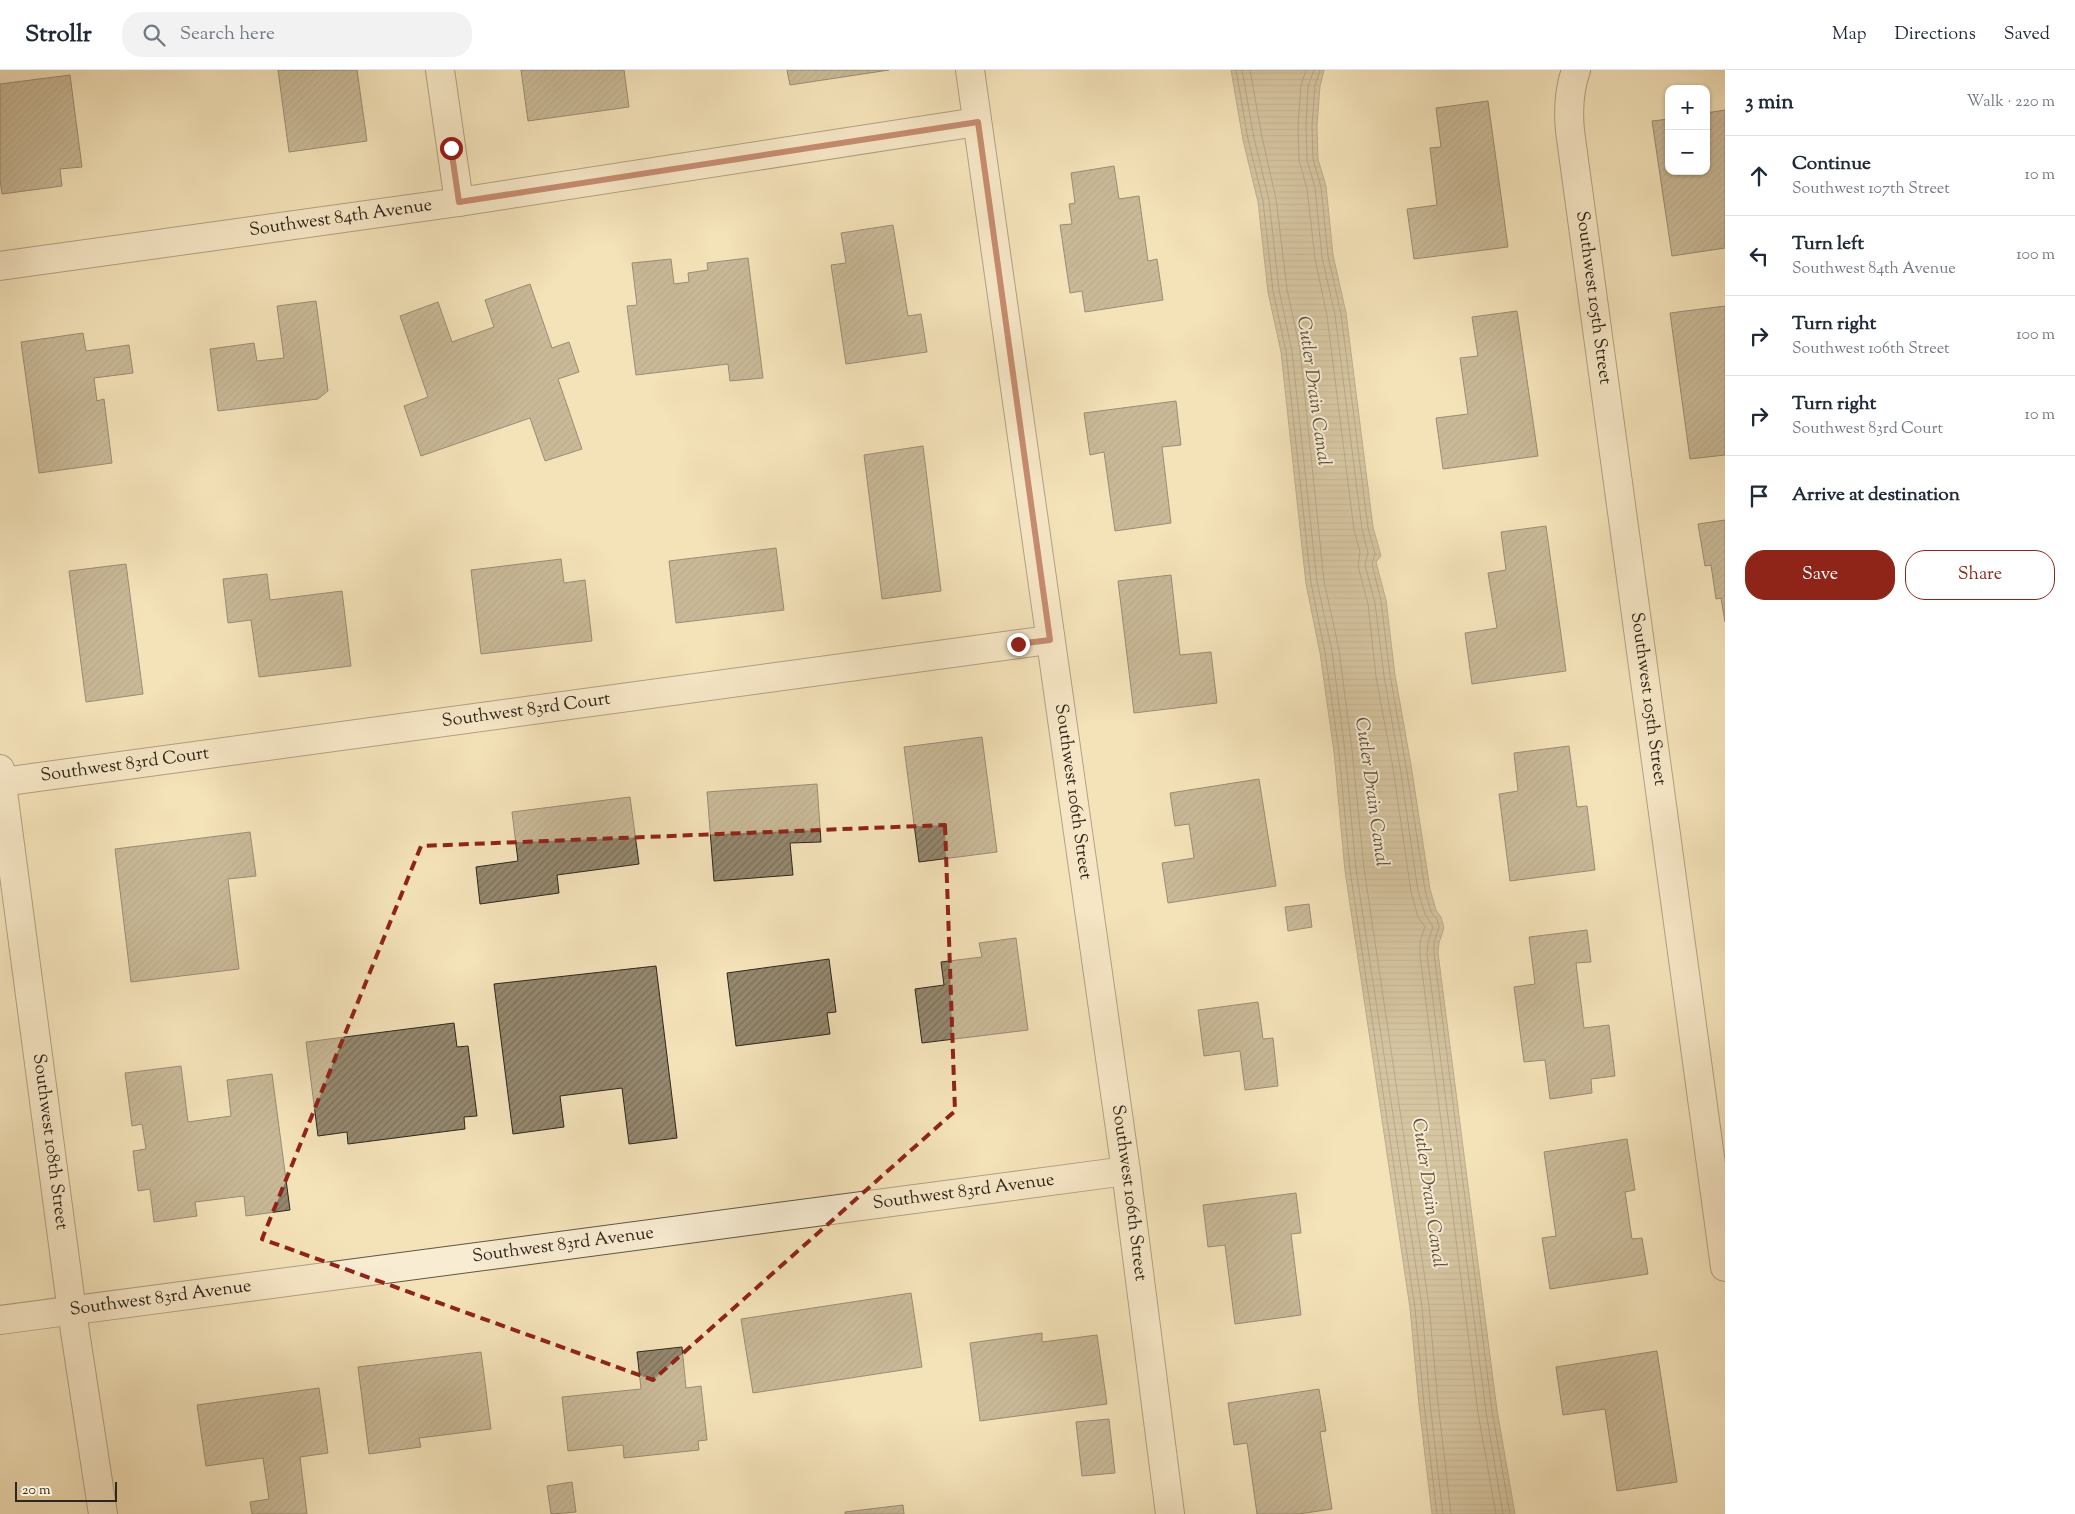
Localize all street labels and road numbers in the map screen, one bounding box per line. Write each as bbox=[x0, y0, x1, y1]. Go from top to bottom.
street label: Southwest 84th Avenue bbox=[248, 193, 434, 244]
street label: Southwest 105th Street bbox=[1568, 209, 1617, 386]
street label: Southwest 105th Street bbox=[1623, 611, 1672, 787]
street label: Southwest 83rd Court bbox=[440, 687, 612, 735]
street label: Southwest 106th Street bbox=[1047, 702, 1098, 881]
street label: Southwest 83rd Court bbox=[39, 741, 211, 790]
street label: Southwest 108th Street bbox=[25, 1052, 74, 1231]
street label: Southwest 106th Street bbox=[1104, 1103, 1153, 1282]
street label: Southwest 83rd Avenue bbox=[871, 1168, 1056, 1217]
street label: Southwest 83rd Avenue bbox=[471, 1221, 656, 1270]
street label: Southwest 83rd Avenue bbox=[68, 1274, 253, 1324]

